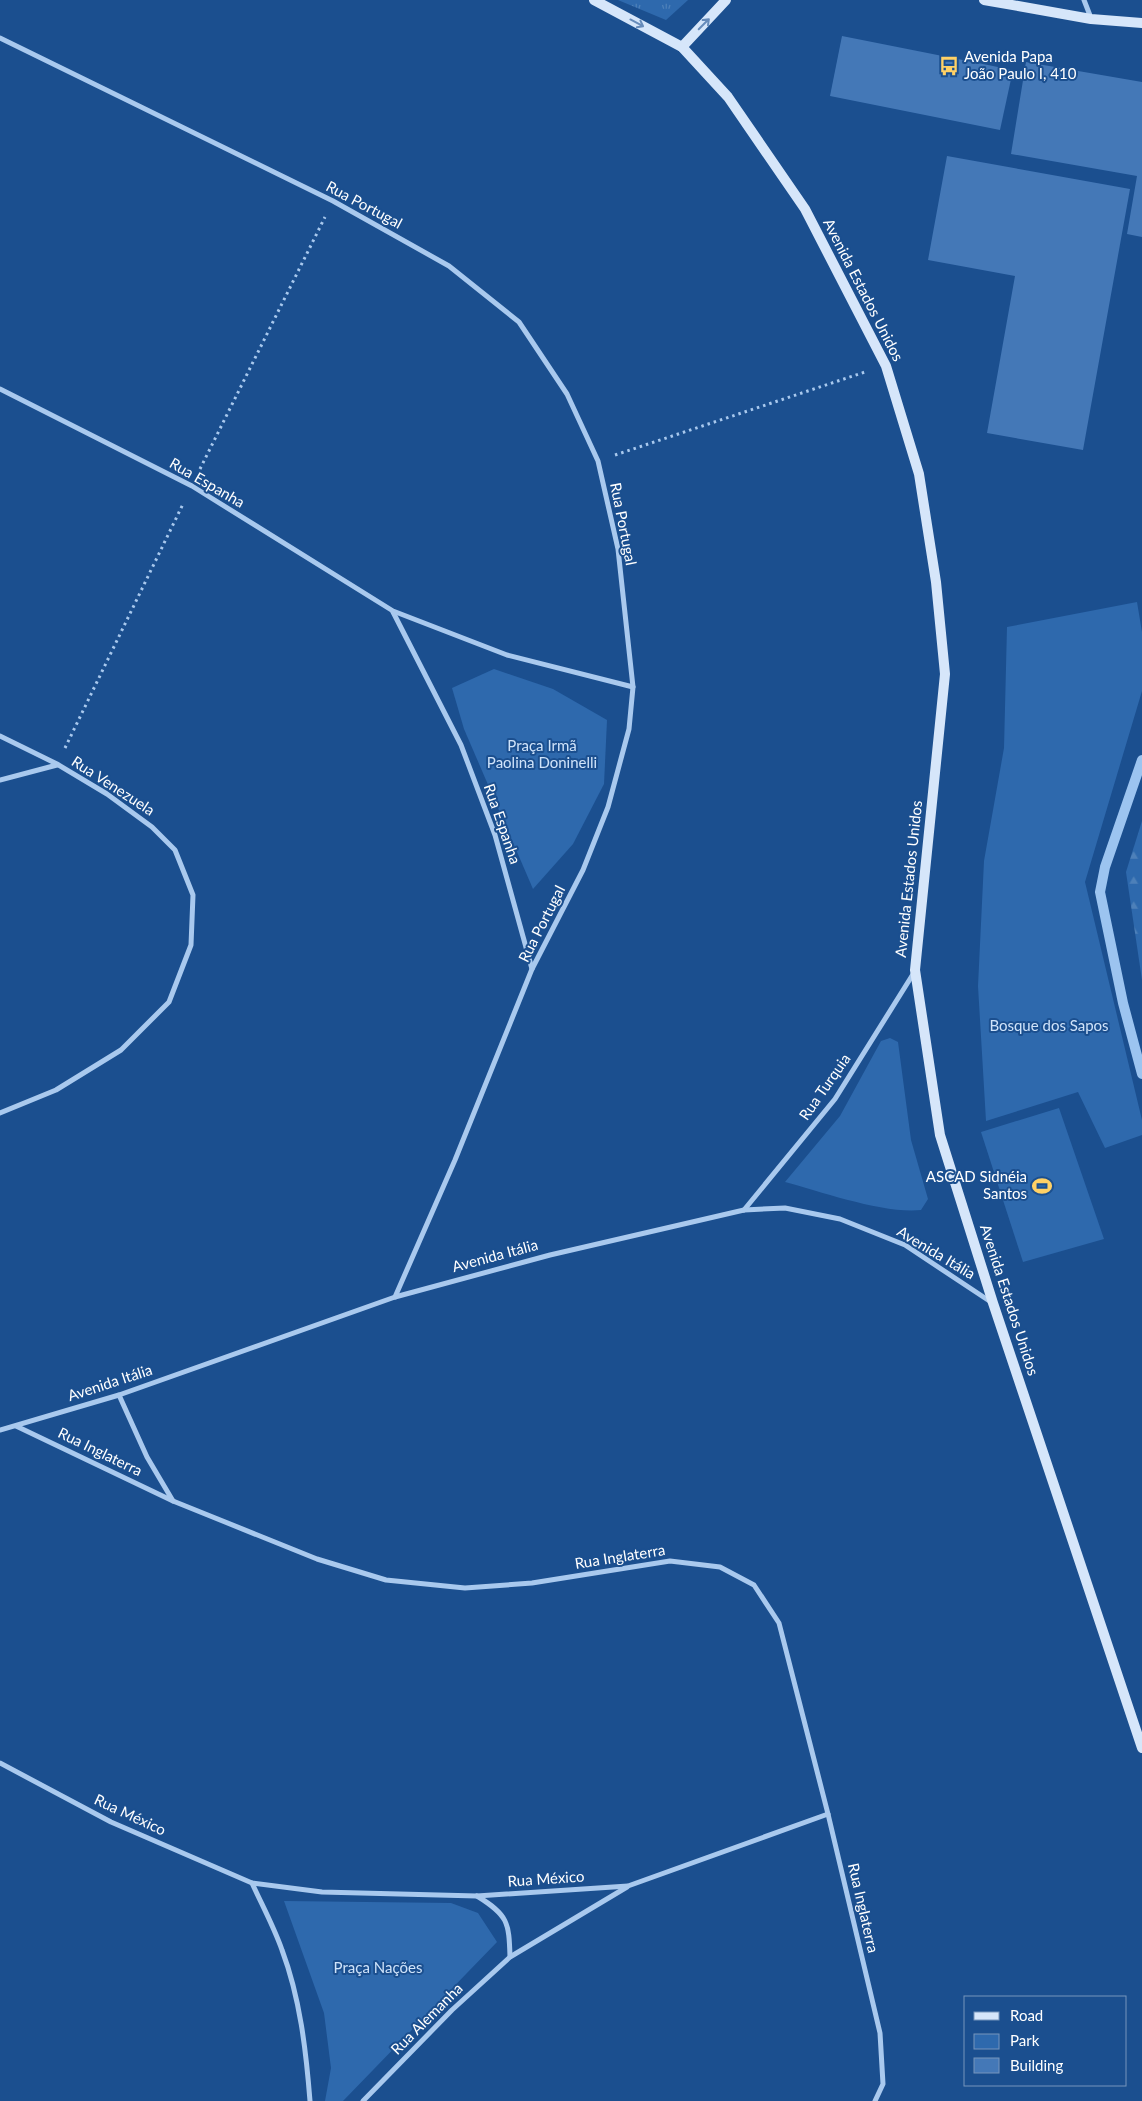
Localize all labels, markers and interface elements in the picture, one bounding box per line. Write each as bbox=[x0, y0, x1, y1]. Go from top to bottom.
one-way arrow bbox=[629, 18, 644, 28]
one-way arrow bbox=[698, 18, 711, 30]
place label: Avenida Papa João Paulo I, 410 bbox=[964, 47, 1077, 82]
bus stop icon: Avenida Papa João Paulo I, 410 bbox=[938, 55, 960, 77]
street label: Rua Portugal bbox=[323, 176, 406, 232]
street label: Avenida Estados Unidos bbox=[820, 215, 908, 364]
street label: Rua Espanha bbox=[167, 453, 248, 511]
street label: Rua Portugal bbox=[607, 481, 641, 567]
park label: Praça Irmã Paolina Doninelli bbox=[487, 736, 597, 771]
street label: Rua Venezuela bbox=[69, 752, 158, 819]
street label: Rua Espanha bbox=[481, 781, 525, 866]
street label: Avenida Estados Unidos bbox=[891, 799, 925, 958]
street label: Rua Portugal bbox=[514, 882, 568, 965]
park label: Bosque dos Sapos bbox=[989, 1016, 1109, 1034]
street label: Rua Turquia bbox=[795, 1050, 854, 1123]
place label: ASCAD Sidnéia Santos bbox=[926, 1167, 1027, 1202]
sports icon: ASCAD Sidnéia Santos bbox=[1031, 1175, 1053, 1197]
street label: Avenida Itália bbox=[894, 1222, 979, 1283]
street label: Avenida Estados Unidos bbox=[977, 1222, 1043, 1378]
street label: Avenida Itália bbox=[450, 1235, 540, 1275]
street label: Avenida Itália bbox=[65, 1360, 154, 1404]
street label: Rua Inglaterra bbox=[55, 1423, 145, 1479]
street label: Rua Inglaterra bbox=[573, 1540, 666, 1572]
street label: Rua México bbox=[92, 1790, 169, 1838]
street label: Rua Inglaterra bbox=[845, 1861, 883, 1954]
street label: Rua México bbox=[507, 1866, 585, 1890]
park label: Praça Nações bbox=[334, 1958, 422, 1976]
street label: Rua Alemanha bbox=[387, 1979, 466, 2058]
legend bbox=[964, 1996, 1127, 2086]
text: Road bbox=[1010, 2006, 1043, 2024]
text: Park bbox=[1010, 2031, 1040, 2049]
text: Building bbox=[1010, 2056, 1063, 2074]

